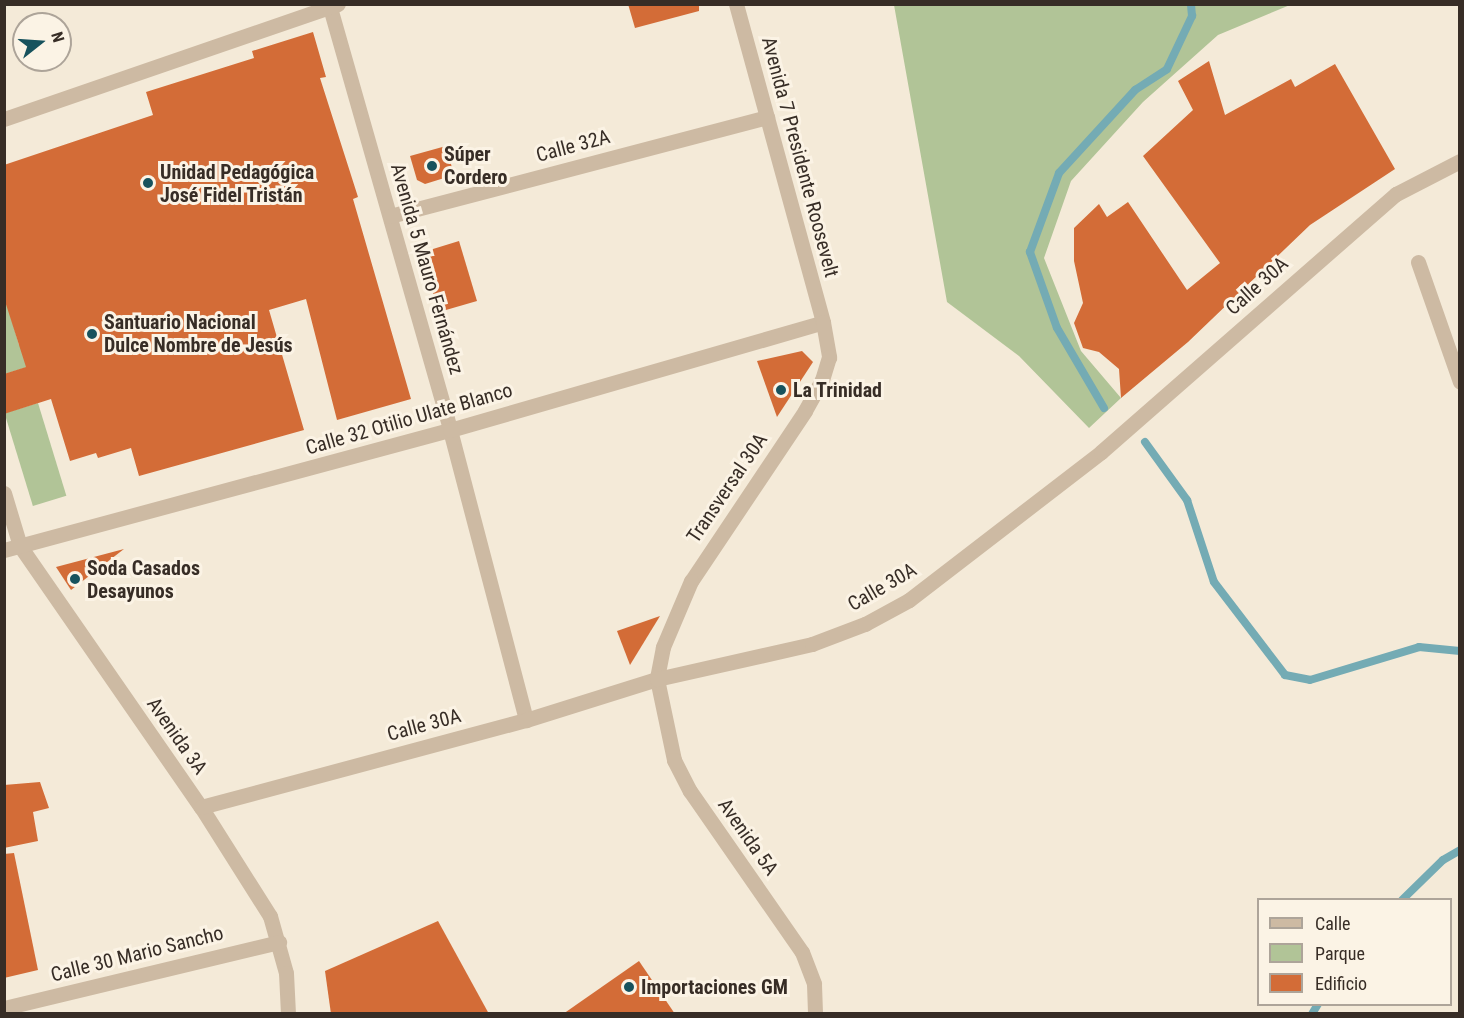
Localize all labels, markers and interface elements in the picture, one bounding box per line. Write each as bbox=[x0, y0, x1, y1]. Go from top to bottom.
north arrow bbox=[12, 12, 72, 72]
text: N bbox=[47, 30, 68, 45]
street label: Avenida 7 Presidente Roosevelt bbox=[756, 34, 844, 280]
street label: Calle 32A bbox=[534, 125, 612, 167]
place label: Súper Cordero bbox=[444, 142, 507, 189]
marker: Súper Cordero bbox=[425, 159, 439, 173]
place label: Unidad Pedagógica José Fidel Tristán bbox=[160, 160, 314, 207]
street label: Avenida 5 Mauro Fernández bbox=[385, 161, 469, 377]
marker: Unidad Pedagógica José Fidel Tristán bbox=[141, 176, 155, 190]
street label: Calle 30A bbox=[1221, 252, 1293, 320]
place label: Santuario Nacional Dulce Nombre de Jesús bbox=[104, 310, 293, 357]
marker: Santuario Nacional Dulce Nombre de Jesús bbox=[85, 327, 99, 341]
street label: Calle 32 Otilio Ulate Blanco bbox=[303, 378, 515, 460]
place label: La Trinidad bbox=[793, 378, 883, 402]
marker: La Trinidad bbox=[774, 383, 788, 397]
street label: Transversal 30A bbox=[682, 429, 772, 547]
place label: Soda Casados Desayunos bbox=[87, 556, 200, 603]
street label: Calle 30A bbox=[843, 558, 921, 616]
marker: Soda Casados Desayunos bbox=[68, 572, 82, 586]
street label: Avenida 3A bbox=[142, 693, 212, 779]
street label: Calle 30A bbox=[385, 704, 463, 746]
street label: Avenida 5A bbox=[713, 794, 783, 880]
legend bbox=[1257, 898, 1452, 1006]
text: Calle bbox=[1315, 913, 1351, 934]
street label: Calle 30 Mario Sancho bbox=[48, 921, 226, 987]
text: Parque bbox=[1315, 943, 1365, 964]
text: Edificio bbox=[1315, 973, 1367, 994]
place label: Importaciones GM bbox=[641, 975, 788, 999]
marker: Importaciones GM bbox=[622, 980, 636, 994]

